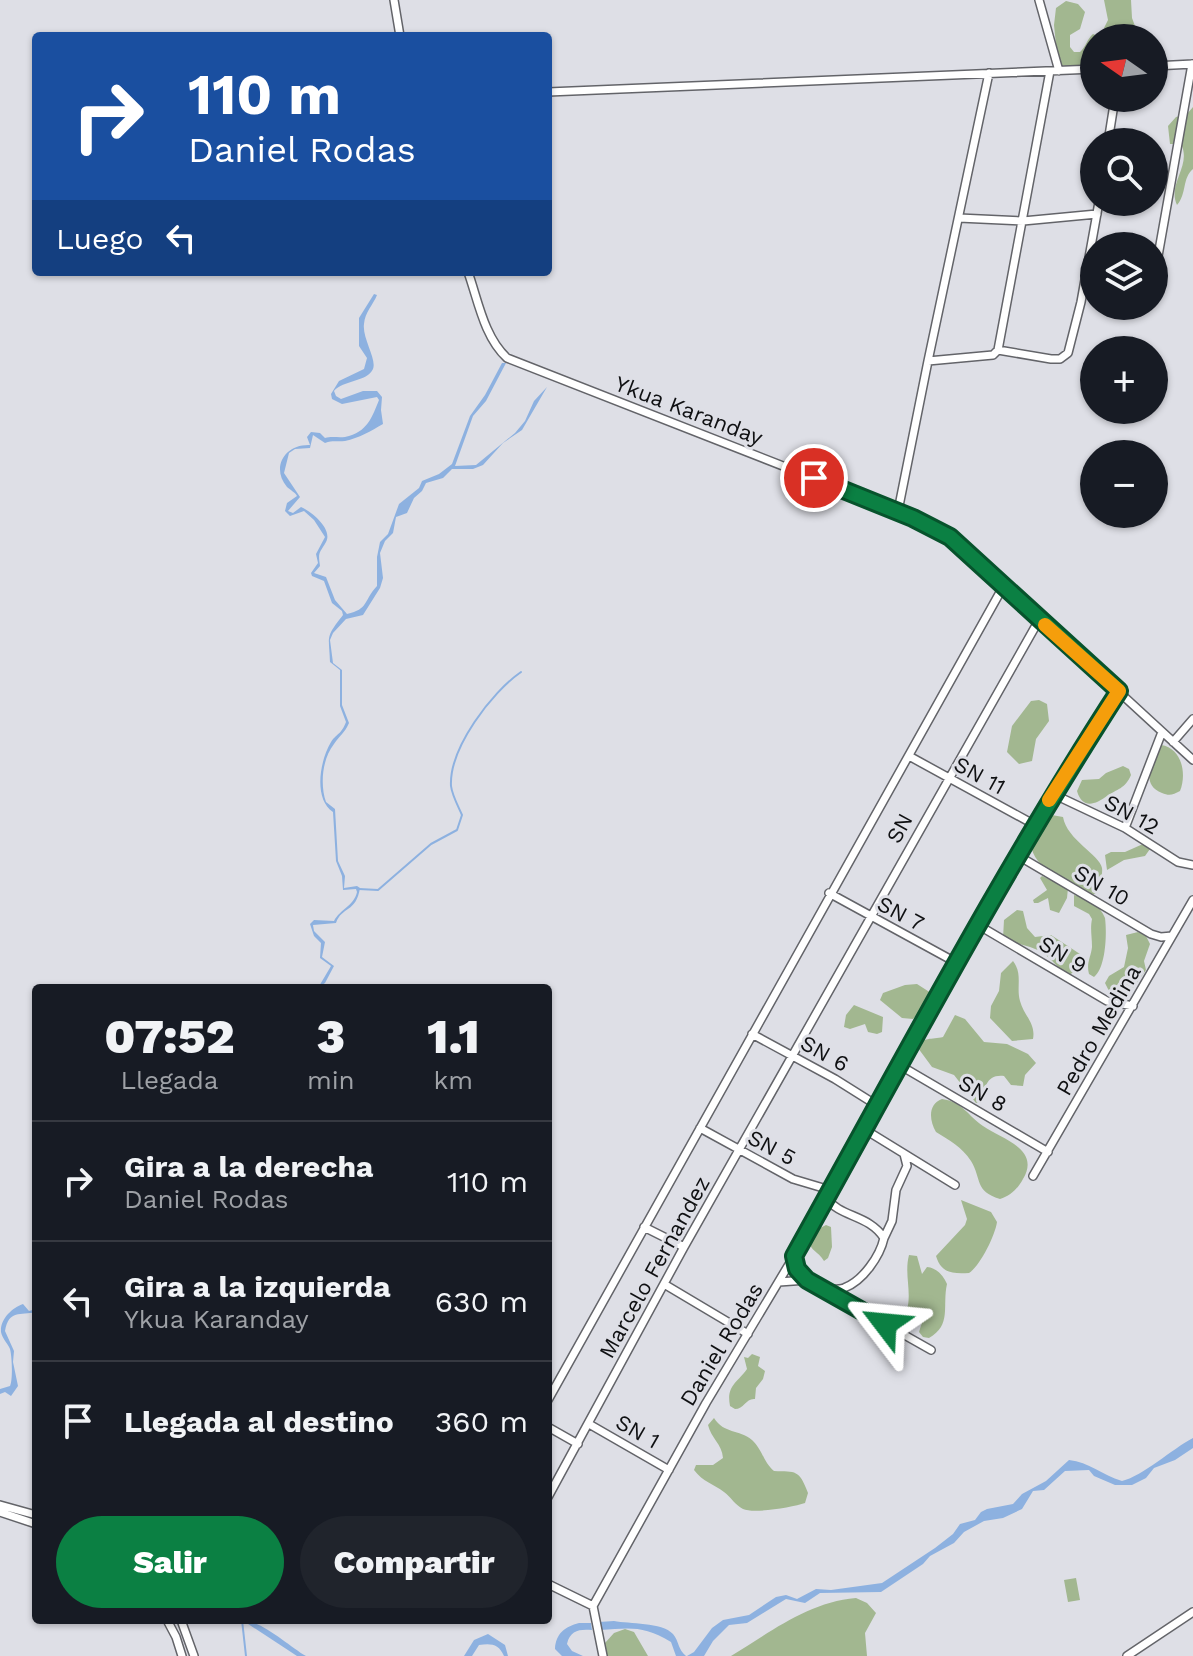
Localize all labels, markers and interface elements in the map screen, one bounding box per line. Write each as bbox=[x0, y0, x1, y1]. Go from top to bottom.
north arrow bbox=[1080, 24, 1168, 112]
map controls bbox=[1080, 24, 1168, 528]
text: 110 m bbox=[188, 62, 341, 128]
icon: right bbox=[56, 64, 160, 168]
button: search bbox=[1080, 128, 1168, 216]
text: Daniel Rodas bbox=[188, 129, 416, 171]
icon: left bbox=[159, 216, 203, 260]
text: Luego bbox=[56, 221, 143, 256]
button: layers bbox=[1080, 232, 1168, 320]
button: + bbox=[1080, 336, 1168, 424]
street label: Ykua Karanday bbox=[611, 371, 767, 450]
button: − bbox=[1080, 440, 1168, 528]
pin bbox=[780, 444, 848, 512]
icon: arrive bbox=[792, 456, 836, 500]
street label: SN 11 bbox=[950, 751, 1010, 800]
street label: SN 12 bbox=[1100, 789, 1163, 840]
street label: SN bbox=[881, 809, 918, 848]
street label: SN 10 bbox=[1070, 860, 1134, 911]
street label: SN 7 bbox=[873, 891, 928, 936]
street label: SN 9 bbox=[1034, 930, 1091, 978]
street label: Pedro Medina bbox=[1051, 961, 1146, 1100]
text: 07:52 bbox=[104, 1008, 235, 1065]
text: 3 bbox=[316, 1008, 345, 1065]
text: 1.1 bbox=[427, 1008, 480, 1065]
street label: SN 6 bbox=[796, 1030, 853, 1077]
text: Llegada bbox=[120, 1065, 218, 1095]
text: min bbox=[307, 1065, 355, 1095]
text: km bbox=[434, 1065, 473, 1095]
street label: SN 8 bbox=[954, 1070, 1011, 1117]
street label: SN 5 bbox=[744, 1125, 800, 1170]
text: Gira a la derecha bbox=[124, 1149, 373, 1184]
icon: right bbox=[56, 1159, 100, 1203]
text: 110 m bbox=[447, 1164, 528, 1199]
street label: Marcelo Fernandez bbox=[594, 1172, 715, 1363]
text: Daniel Rodas bbox=[124, 1184, 289, 1214]
text: Gira a la izquierda bbox=[124, 1269, 391, 1304]
street label: Daniel Rodas bbox=[675, 1278, 768, 1410]
icon: left bbox=[56, 1279, 100, 1323]
position arrow bbox=[843, 1282, 927, 1366]
text: 630 m bbox=[435, 1284, 528, 1319]
text: Ykua Karanday bbox=[124, 1304, 309, 1334]
icon: arrive bbox=[56, 1399, 100, 1443]
text: Llegada al destino bbox=[124, 1404, 394, 1439]
text: 360 m bbox=[435, 1404, 528, 1439]
street label: SN 1 bbox=[612, 1409, 664, 1454]
button: Salir bbox=[56, 1516, 284, 1608]
button: Compartir bbox=[300, 1516, 528, 1608]

